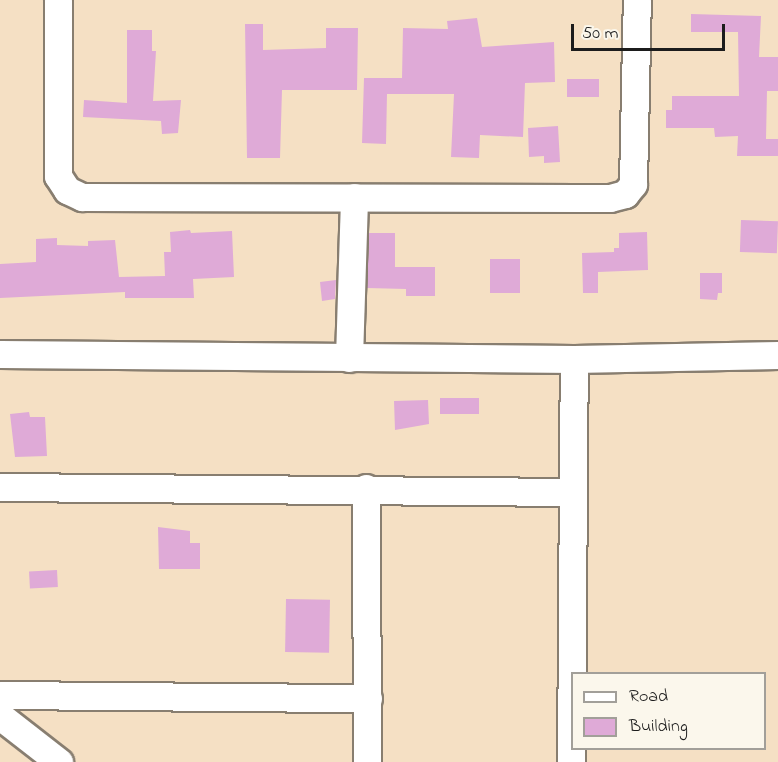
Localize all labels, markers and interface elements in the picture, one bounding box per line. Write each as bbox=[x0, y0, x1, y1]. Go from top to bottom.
scale bar bbox=[574, 12, 728, 50]
text: 50 m bbox=[582, 21, 619, 47]
legend bbox=[571, 672, 766, 750]
text: Road bbox=[629, 684, 668, 710]
text: Building bbox=[629, 714, 688, 740]

